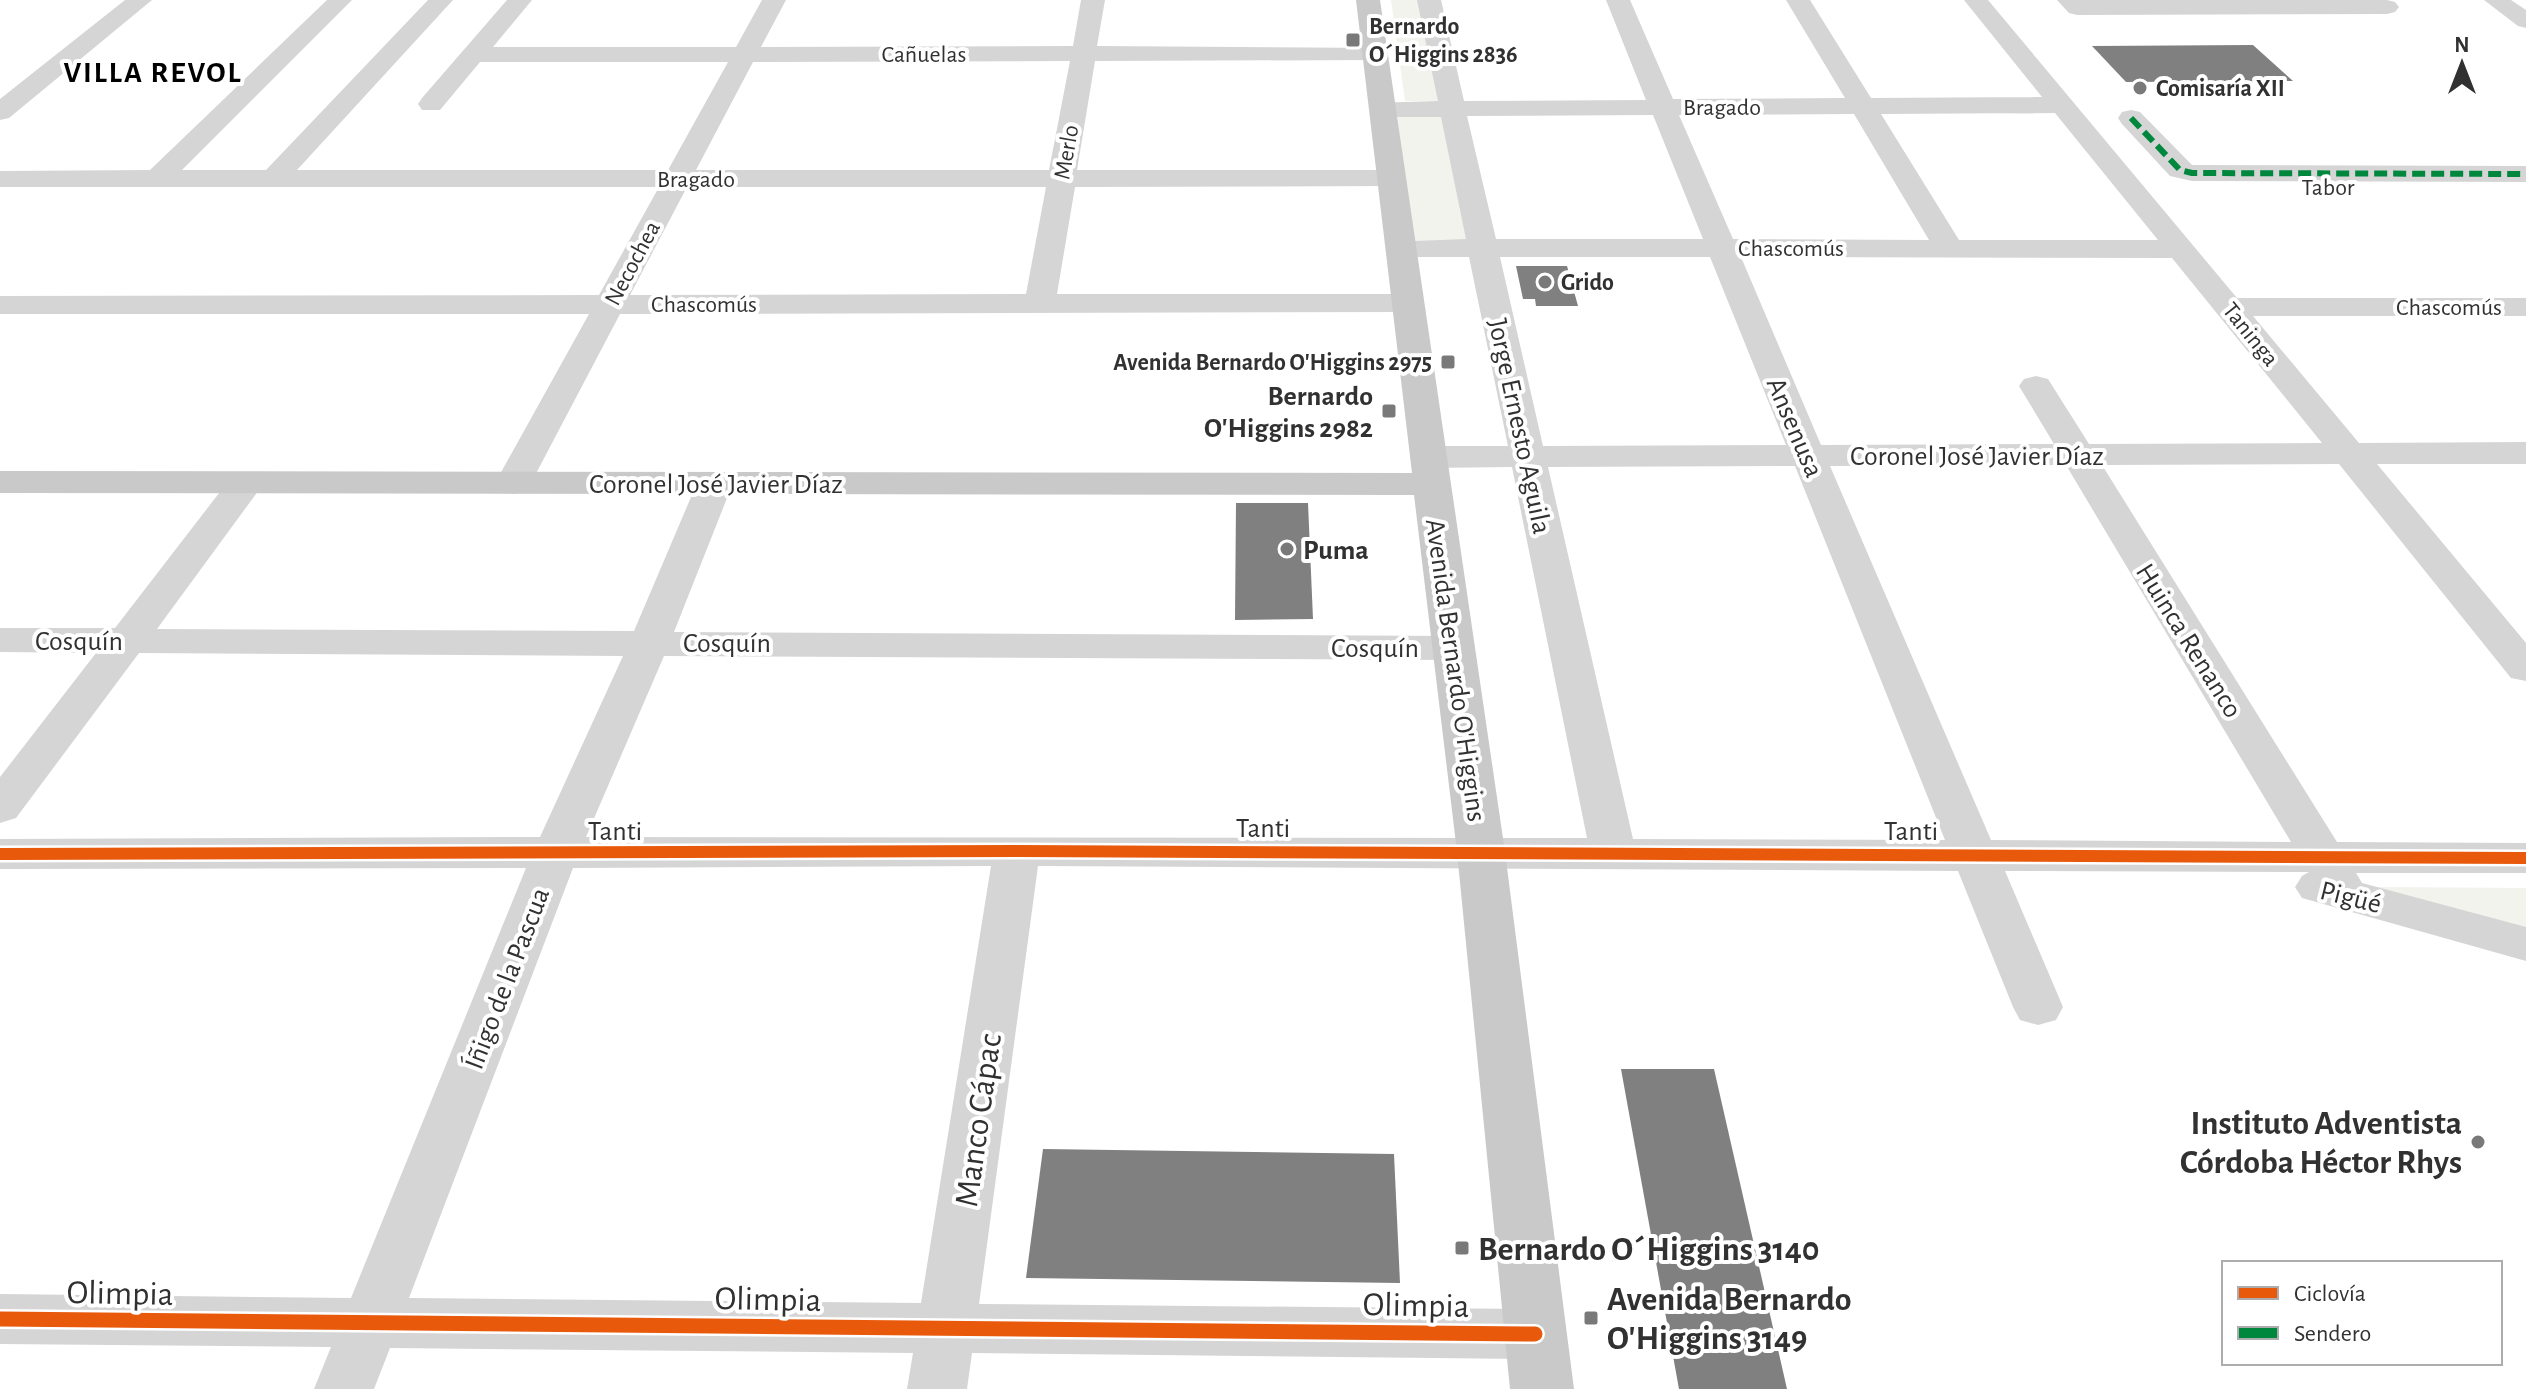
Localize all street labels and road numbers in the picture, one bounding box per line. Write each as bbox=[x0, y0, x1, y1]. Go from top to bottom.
street label: Cañuelas bbox=[882, 43, 966, 67]
street label: Bragado bbox=[1683, 96, 1761, 120]
street label: Merlo bbox=[1050, 123, 1084, 181]
street label: Bragado bbox=[657, 168, 735, 192]
street label: Tabor bbox=[2302, 176, 2355, 200]
street label: Necochea bbox=[601, 217, 665, 310]
street label: Chascomús bbox=[1738, 237, 1844, 261]
street label: Chascomús bbox=[651, 293, 757, 317]
street label: Chascomús bbox=[2396, 296, 2502, 320]
street label: Taninga bbox=[2218, 298, 2283, 371]
street label: Jorge Ernesto Aguila bbox=[1483, 316, 1556, 537]
street label: Ansenusa bbox=[1761, 374, 1828, 482]
street label: Coronel José Javier Díaz bbox=[1850, 443, 2104, 471]
street label: Coronel José Javier Díaz bbox=[589, 471, 843, 499]
street label: Avenida Bernardo O'Higgins bbox=[1420, 517, 1490, 824]
street label: Huinca Renanco bbox=[2130, 559, 2247, 723]
street label: Cosquín bbox=[35, 628, 123, 656]
street label: Cosquín bbox=[683, 630, 771, 658]
street label: Cosquín bbox=[1331, 635, 1419, 663]
street label: Tanti bbox=[1236, 815, 1290, 843]
street label: Tanti bbox=[588, 818, 642, 846]
street label: Tanti bbox=[1884, 818, 1938, 846]
street label: Pigüé bbox=[2317, 877, 2384, 919]
street label: Íñigo de la Pascua bbox=[458, 883, 555, 1073]
street label: Manco Cápac bbox=[950, 1032, 1008, 1209]
street label: Olimpia bbox=[66, 1276, 174, 1312]
street label: Olimpia bbox=[714, 1282, 822, 1318]
street label: Olimpia bbox=[1362, 1288, 1470, 1324]

